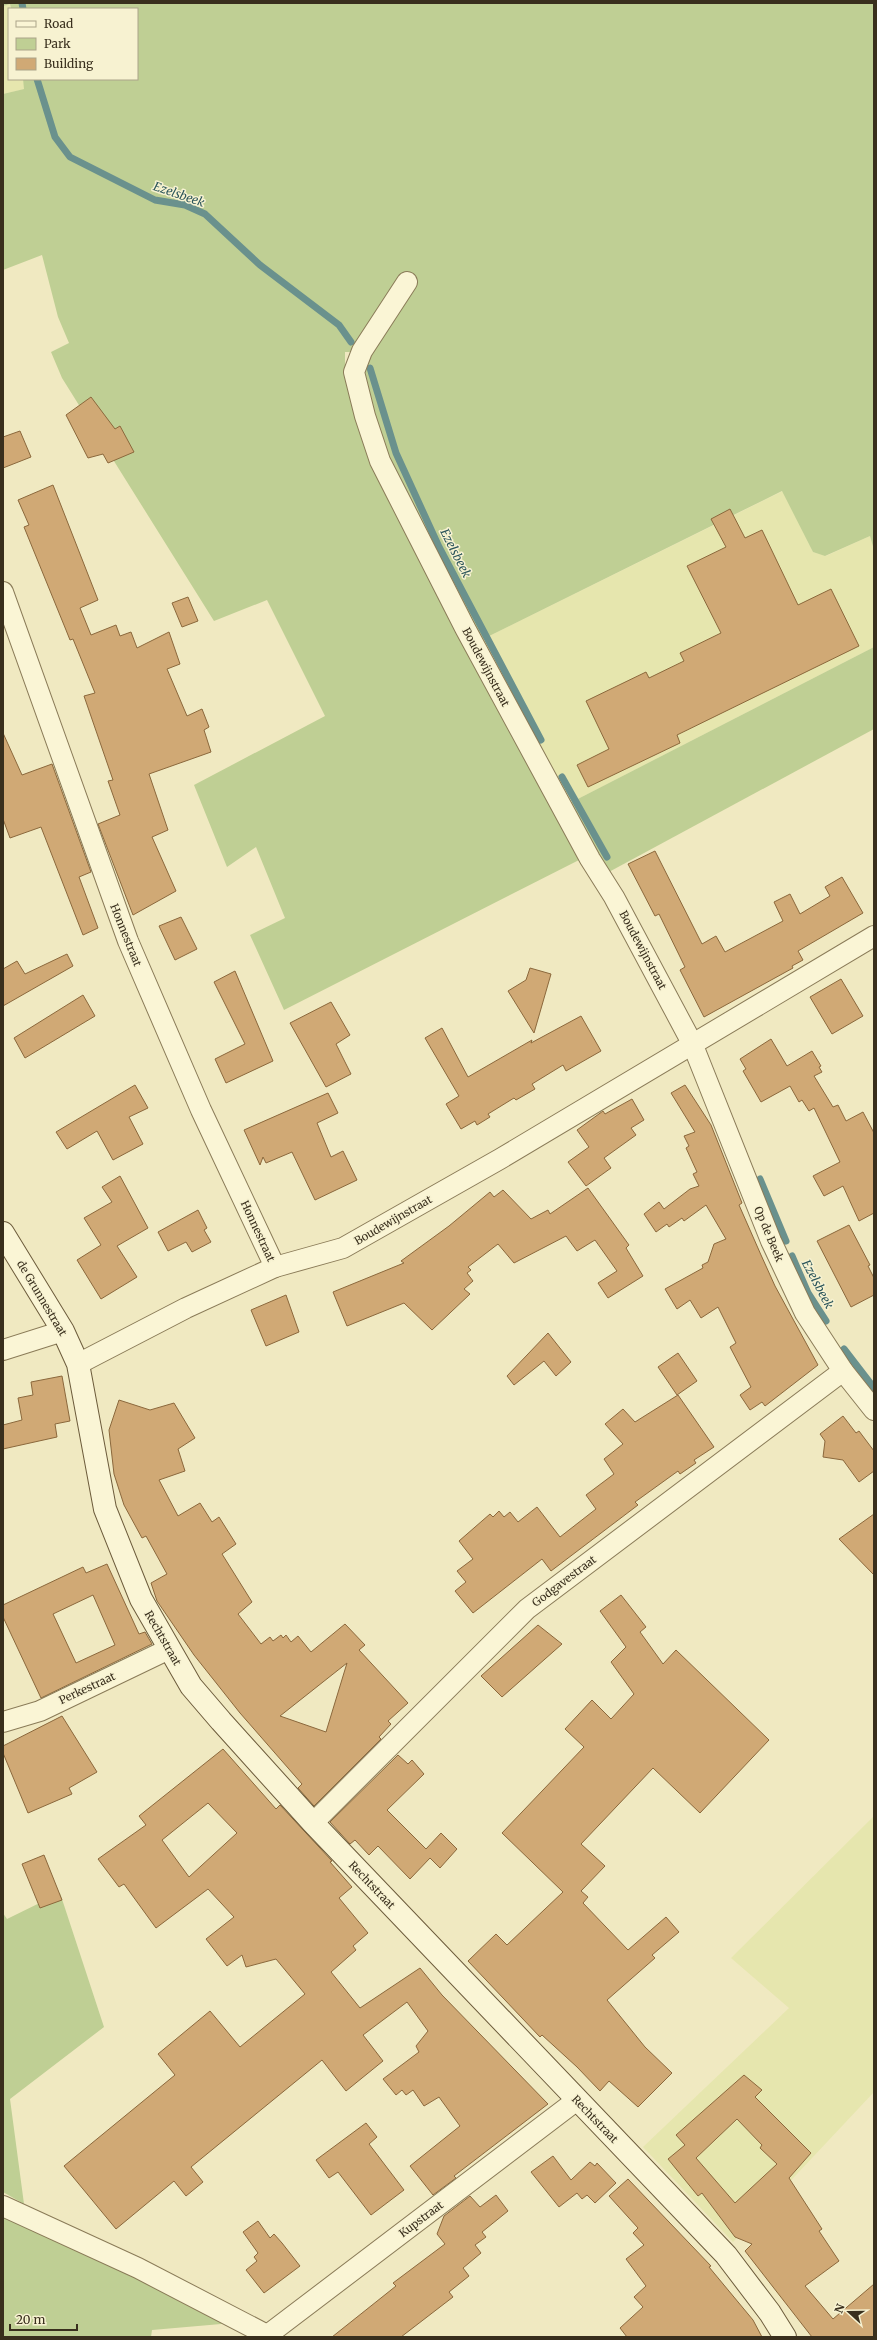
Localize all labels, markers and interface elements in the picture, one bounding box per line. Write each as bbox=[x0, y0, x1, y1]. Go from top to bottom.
legend bbox=[8, 8, 138, 80]
text: Road bbox=[44, 16, 73, 31]
text: Park bbox=[44, 36, 71, 51]
text: Building bbox=[44, 56, 94, 71]
water label: Ezelsbeek bbox=[151, 178, 207, 210]
water label: Ezelsbeek bbox=[437, 526, 475, 580]
street label: Boudewijnstraat bbox=[459, 625, 513, 710]
street label: Honnestraat bbox=[107, 902, 145, 969]
street label: Boudewijnstraat bbox=[616, 908, 670, 993]
street label: Boudewijnstraat bbox=[352, 1192, 435, 1248]
street label: Honnestraat bbox=[238, 1198, 279, 1265]
street label: Op de Beek bbox=[751, 1204, 787, 1264]
water label: Ezelsbeek bbox=[799, 1257, 837, 1311]
street label: de Grunnestraat bbox=[14, 1258, 70, 1339]
street label: Godgavestraat bbox=[529, 1552, 599, 1610]
street label: Rechtstraat bbox=[142, 1608, 185, 1669]
street label: Perkestraat bbox=[57, 1669, 118, 1707]
street label: Rechtstraat bbox=[346, 1858, 399, 1912]
street label: Rechtstraat bbox=[569, 2092, 622, 2146]
street label: Kupstraat bbox=[396, 2197, 446, 2240]
north arrow bbox=[829, 2292, 869, 2332]
text: N bbox=[832, 2302, 848, 2315]
scale bar bbox=[10, 2306, 77, 2332]
text: 20 m bbox=[16, 2312, 45, 2327]

